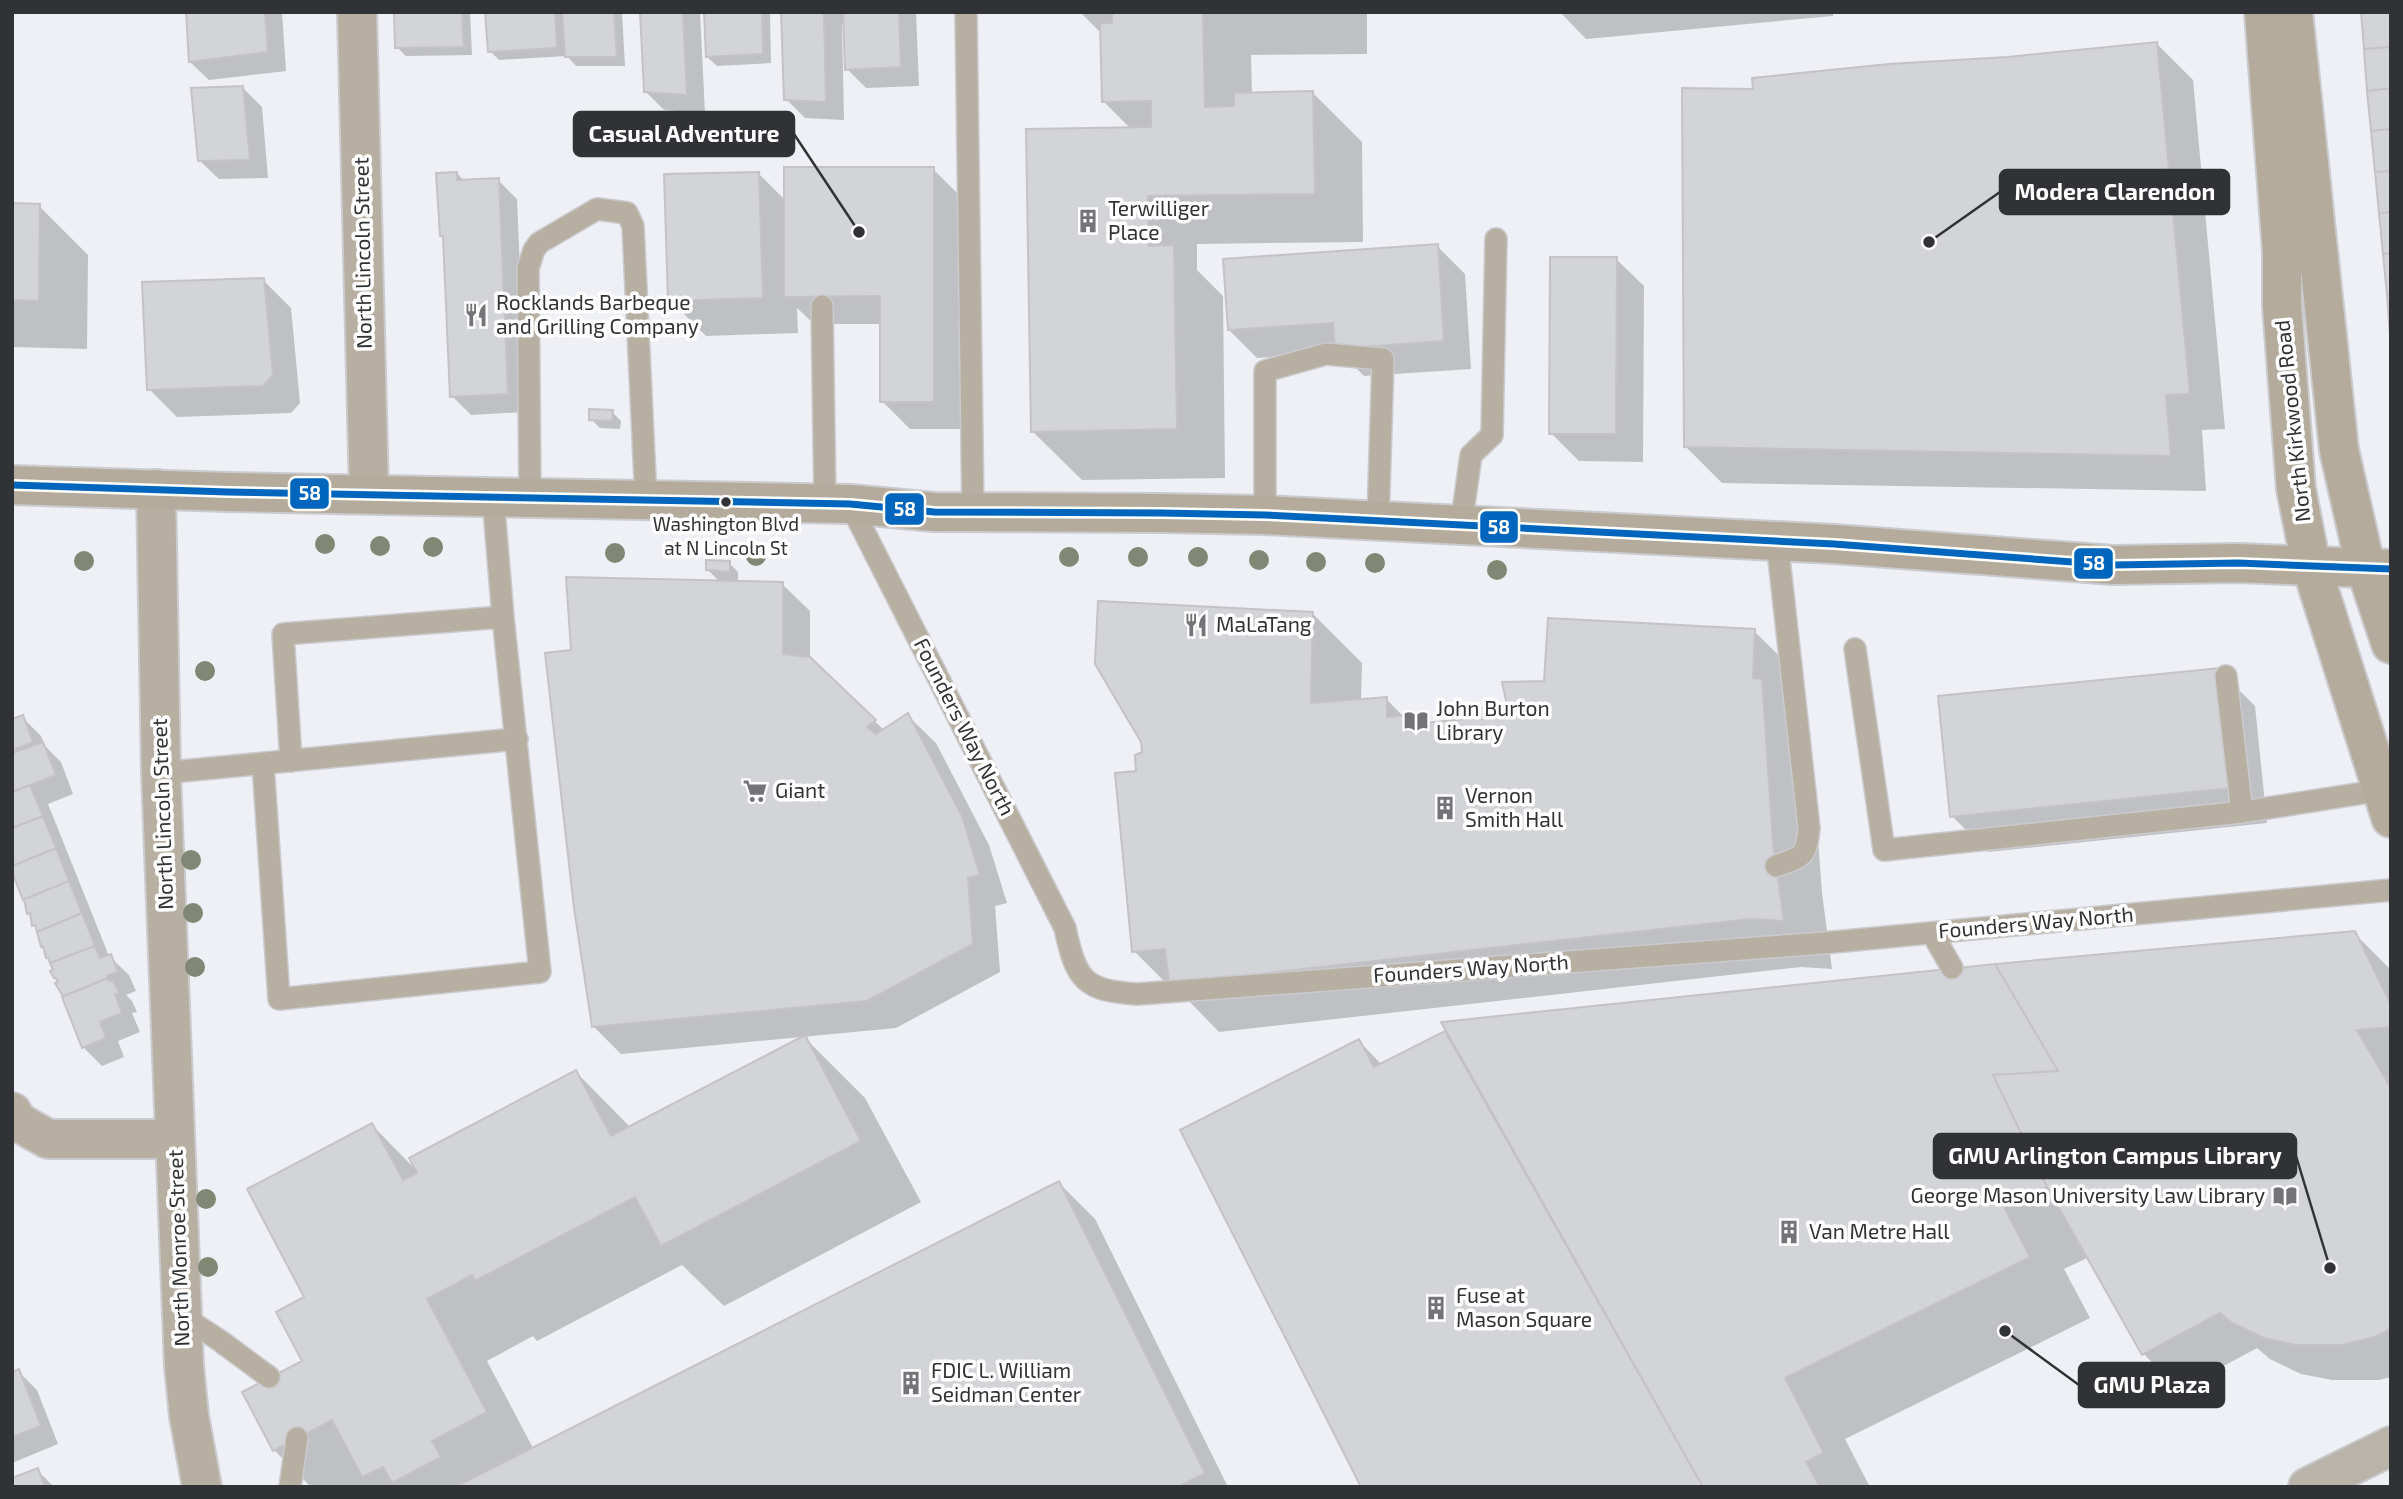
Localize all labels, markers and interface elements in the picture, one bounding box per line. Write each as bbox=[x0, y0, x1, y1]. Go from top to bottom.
callout: Casual Adventure bbox=[574, 112, 794, 156]
text: Casual Adventure bbox=[588, 119, 780, 147]
street label: North Lincoln Street bbox=[347, 157, 376, 349]
callout: Modera Clarendon bbox=[2000, 170, 2229, 214]
text: Modera Clarendon bbox=[2015, 177, 2215, 205]
place label: Terwilliger Place bbox=[1108, 195, 1210, 244]
building icon: Terwilliger Place bbox=[1074, 207, 1102, 235]
place label: Rocklands Barbeque and Grilling Company bbox=[496, 289, 699, 338]
restaurant icon: Rocklands Barbeque and Grilling Company bbox=[462, 301, 490, 329]
street label: North Kirkwood Road bbox=[2268, 319, 2315, 523]
line badge: 58 bbox=[289, 477, 330, 510]
text: 58 bbox=[299, 481, 321, 504]
line badge: 58 bbox=[884, 492, 925, 526]
marker: Washington Blvd at N Lincoln St bbox=[719, 495, 733, 509]
text: 58 bbox=[894, 497, 916, 520]
line badge: 58 bbox=[1479, 510, 1519, 544]
place label: Washington Blvd at N Lincoln St bbox=[653, 512, 799, 559]
text: 58 bbox=[1488, 515, 1510, 538]
line badge: 58 bbox=[2073, 547, 2114, 580]
text: 58 bbox=[2083, 551, 2105, 574]
restaurant icon: MaLaTang bbox=[1182, 611, 1210, 639]
place label: MaLaTang bbox=[1216, 611, 1312, 636]
street label: Founders Way North bbox=[910, 633, 1021, 819]
place label: John Burton Library bbox=[1436, 695, 1550, 744]
library icon: John Burton Library bbox=[1402, 707, 1430, 735]
street label: North Lincoln Street bbox=[146, 718, 177, 910]
supermarket icon: Giant bbox=[741, 777, 769, 805]
place label: Giant bbox=[775, 777, 825, 802]
place label: Vernon Smith Hall bbox=[1465, 782, 1564, 831]
building icon: Vernon Smith Hall bbox=[1431, 794, 1459, 822]
street label: Founders Way North bbox=[1937, 901, 2134, 942]
street label: Founders Way North bbox=[1372, 948, 1569, 987]
callout: GMU Arlington Campus Library bbox=[1934, 1134, 2296, 1178]
text: GMU Arlington Campus Library bbox=[1948, 1141, 2282, 1169]
street label: North Monroe Street bbox=[162, 1149, 193, 1347]
place label: George Mason University Law Library bbox=[1911, 1182, 2265, 1207]
library icon: George Mason University Law Library bbox=[2271, 1182, 2299, 1210]
building icon: Van Metre Hall bbox=[1775, 1218, 1803, 1246]
place label: Van Metre Hall bbox=[1809, 1218, 1950, 1243]
place label: Fuse at Mason Square bbox=[1456, 1282, 1592, 1331]
building icon: Fuse at Mason Square bbox=[1422, 1294, 1450, 1322]
place label: FDIC L. William Seidman Center bbox=[931, 1357, 1082, 1406]
callout: GMU Plaza bbox=[2079, 1363, 2224, 1407]
building icon: FDIC L. William Seidman Center bbox=[897, 1369, 925, 1397]
text: GMU Plaza bbox=[2094, 1370, 2210, 1398]

